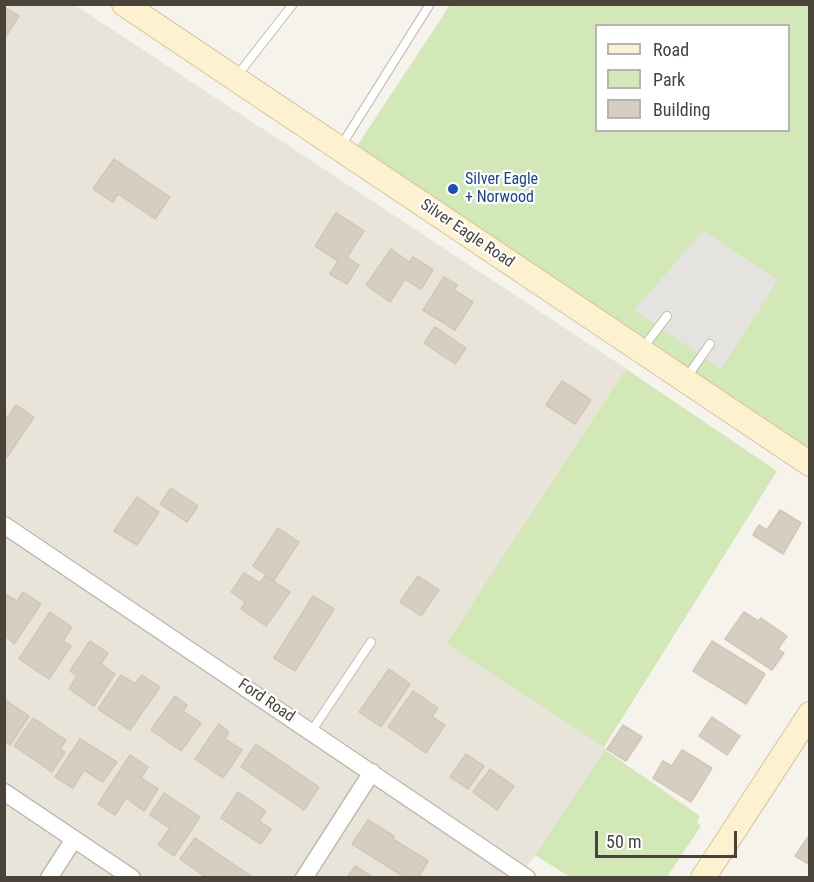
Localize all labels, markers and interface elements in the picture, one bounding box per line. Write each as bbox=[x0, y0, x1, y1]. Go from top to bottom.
legend bbox=[595, 24, 790, 132]
text: Road bbox=[653, 39, 689, 60]
text: Park bbox=[653, 69, 685, 90]
text: Building bbox=[653, 99, 710, 120]
place label: Silver Eagle + Norwood bbox=[465, 170, 538, 208]
marker: Silver Eagle + Norwood bbox=[446, 182, 460, 196]
street label: Silver Eagle Road bbox=[416, 196, 518, 272]
street label: Ford Road bbox=[234, 675, 298, 727]
scale bar bbox=[598, 819, 740, 857]
text: 50 m bbox=[606, 831, 641, 852]

